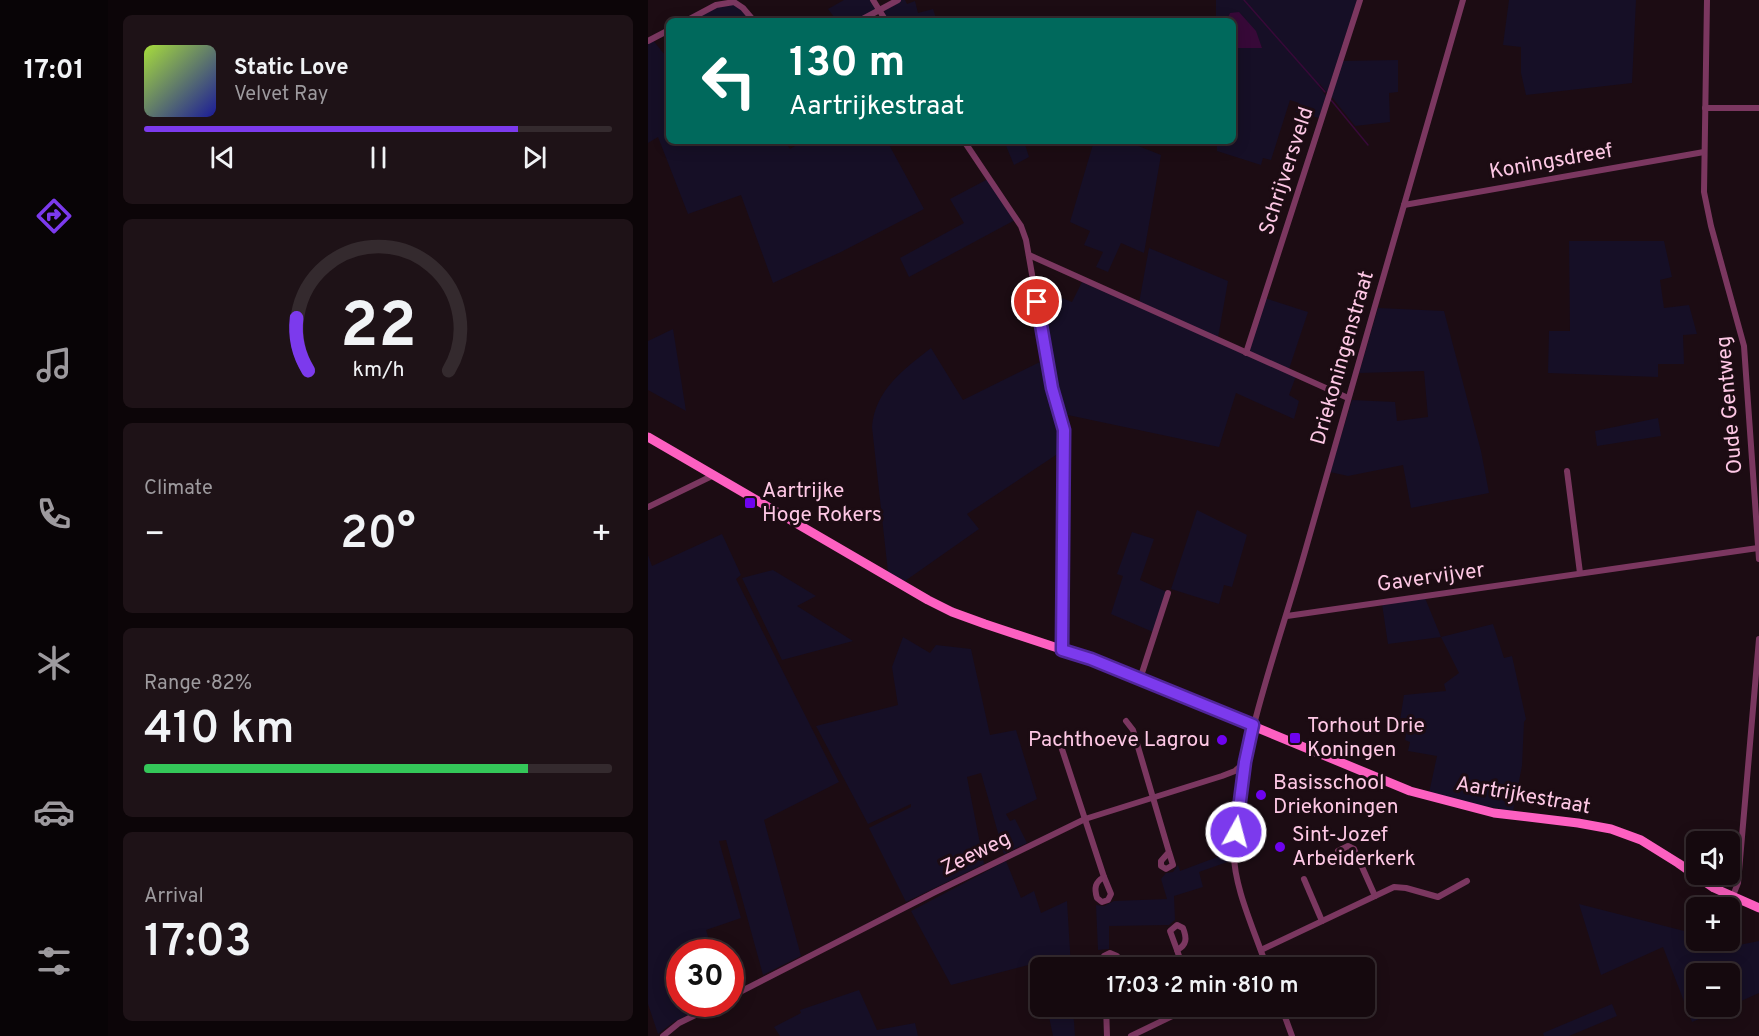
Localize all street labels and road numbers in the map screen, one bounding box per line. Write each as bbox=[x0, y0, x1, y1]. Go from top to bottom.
street label: Schrijversveld bbox=[1254, 104, 1320, 238]
street label: Koningsdreef bbox=[1487, 138, 1615, 186]
street label: Driekoningenstraat bbox=[1305, 268, 1381, 448]
street label: Oude Gentweg bbox=[1711, 335, 1749, 475]
street label: Gavervijver bbox=[1375, 557, 1487, 599]
street label: Aartrijkestraat bbox=[1454, 771, 1592, 821]
street label: Zeeweg bbox=[937, 826, 1015, 882]

